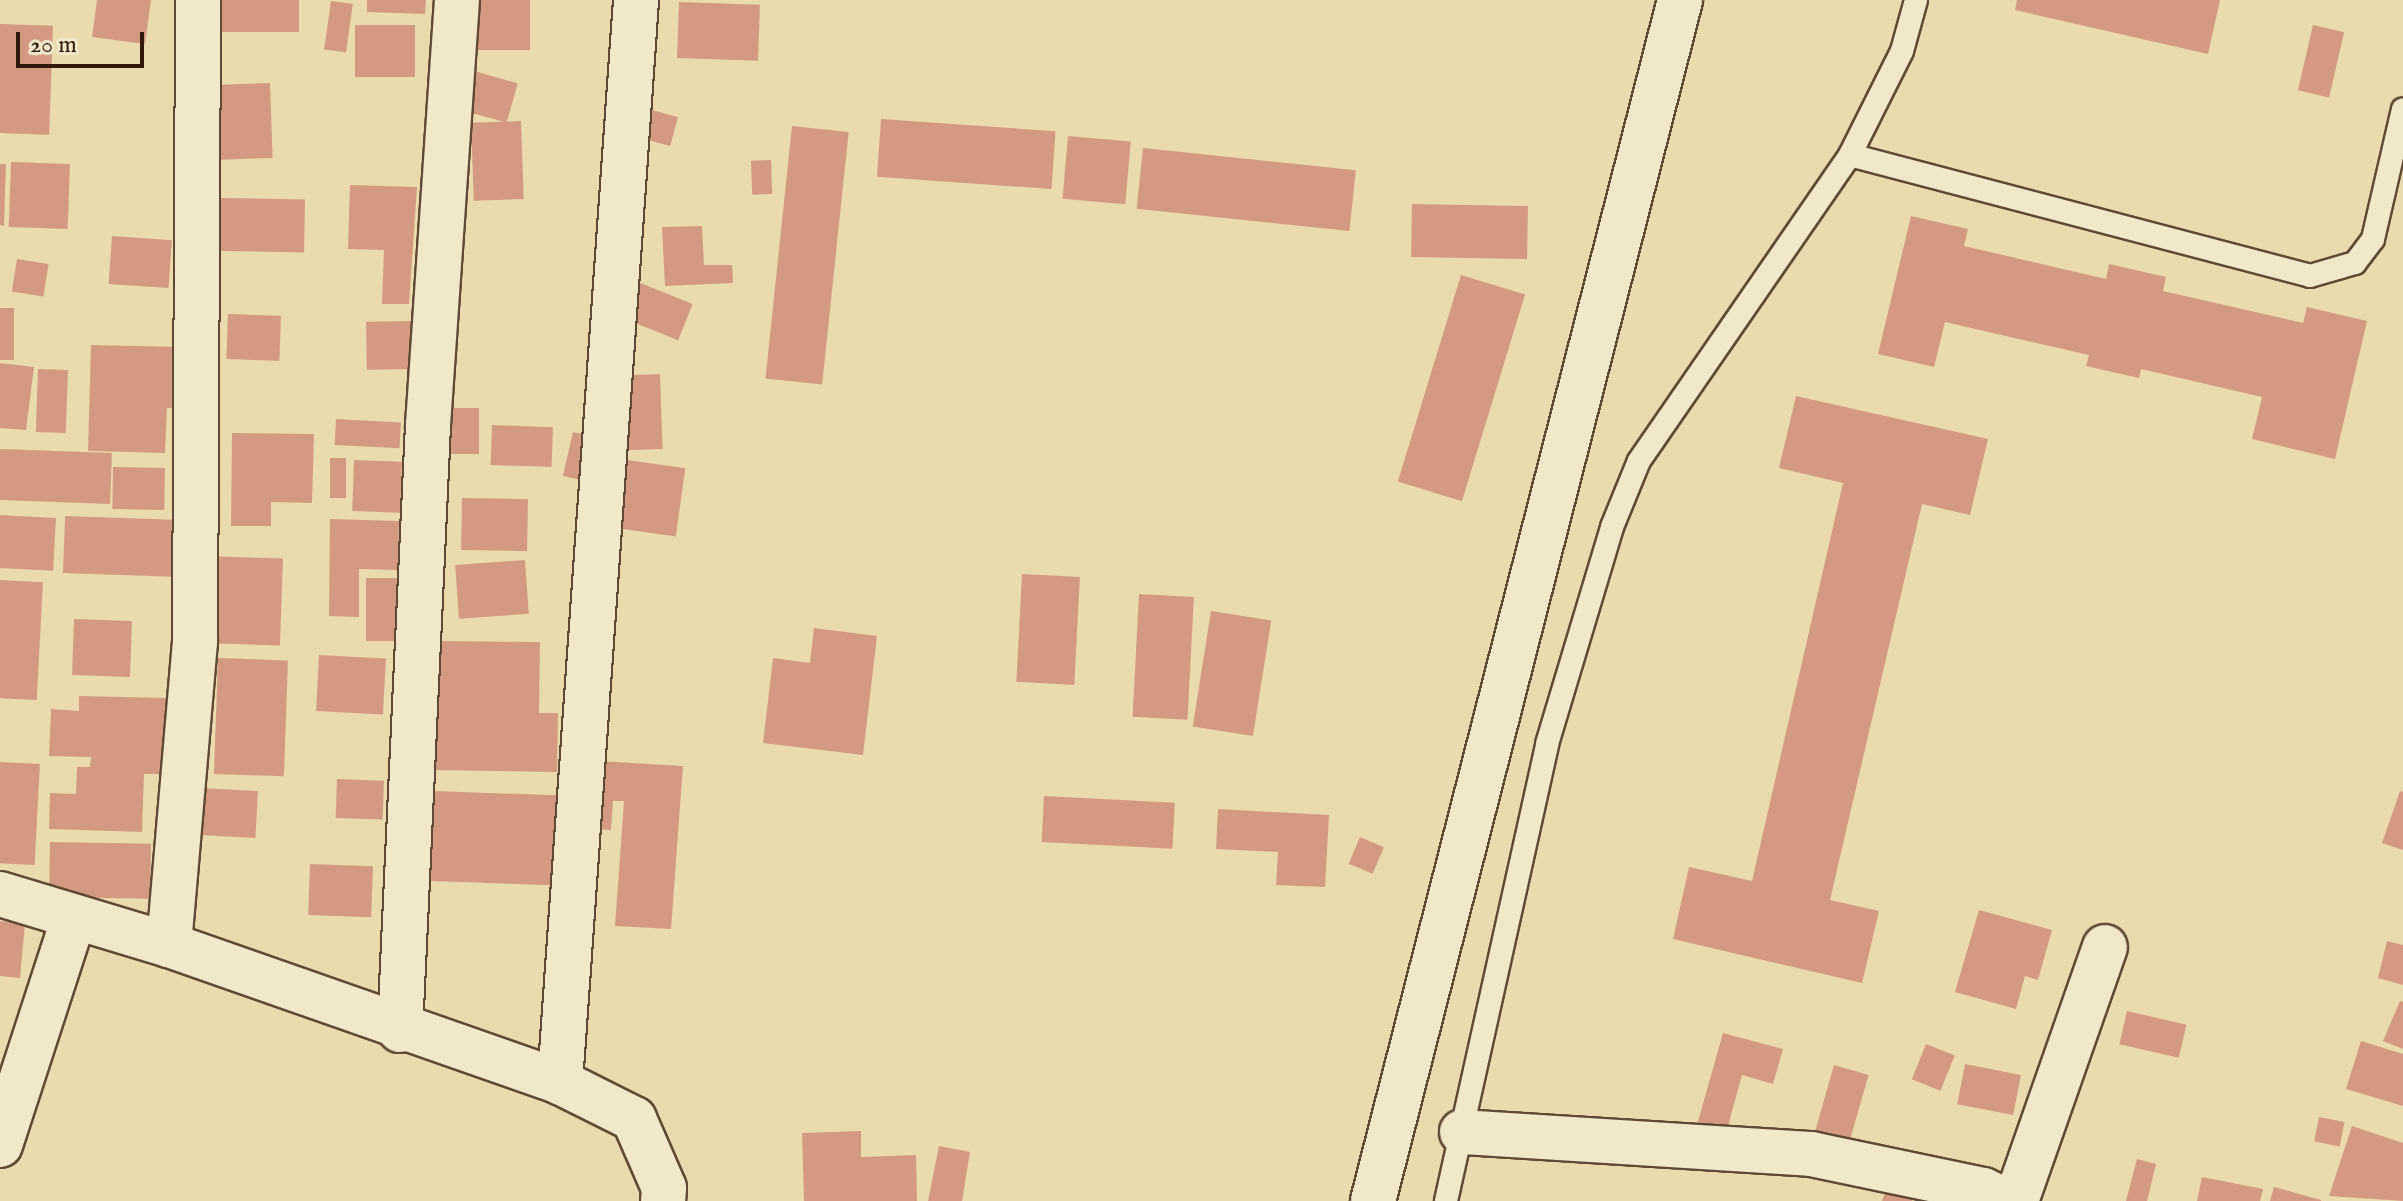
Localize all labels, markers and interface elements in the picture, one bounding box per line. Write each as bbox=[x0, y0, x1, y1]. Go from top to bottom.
scale bar bbox=[20, 16, 148, 66]
text: 20 m bbox=[30, 30, 77, 61]

